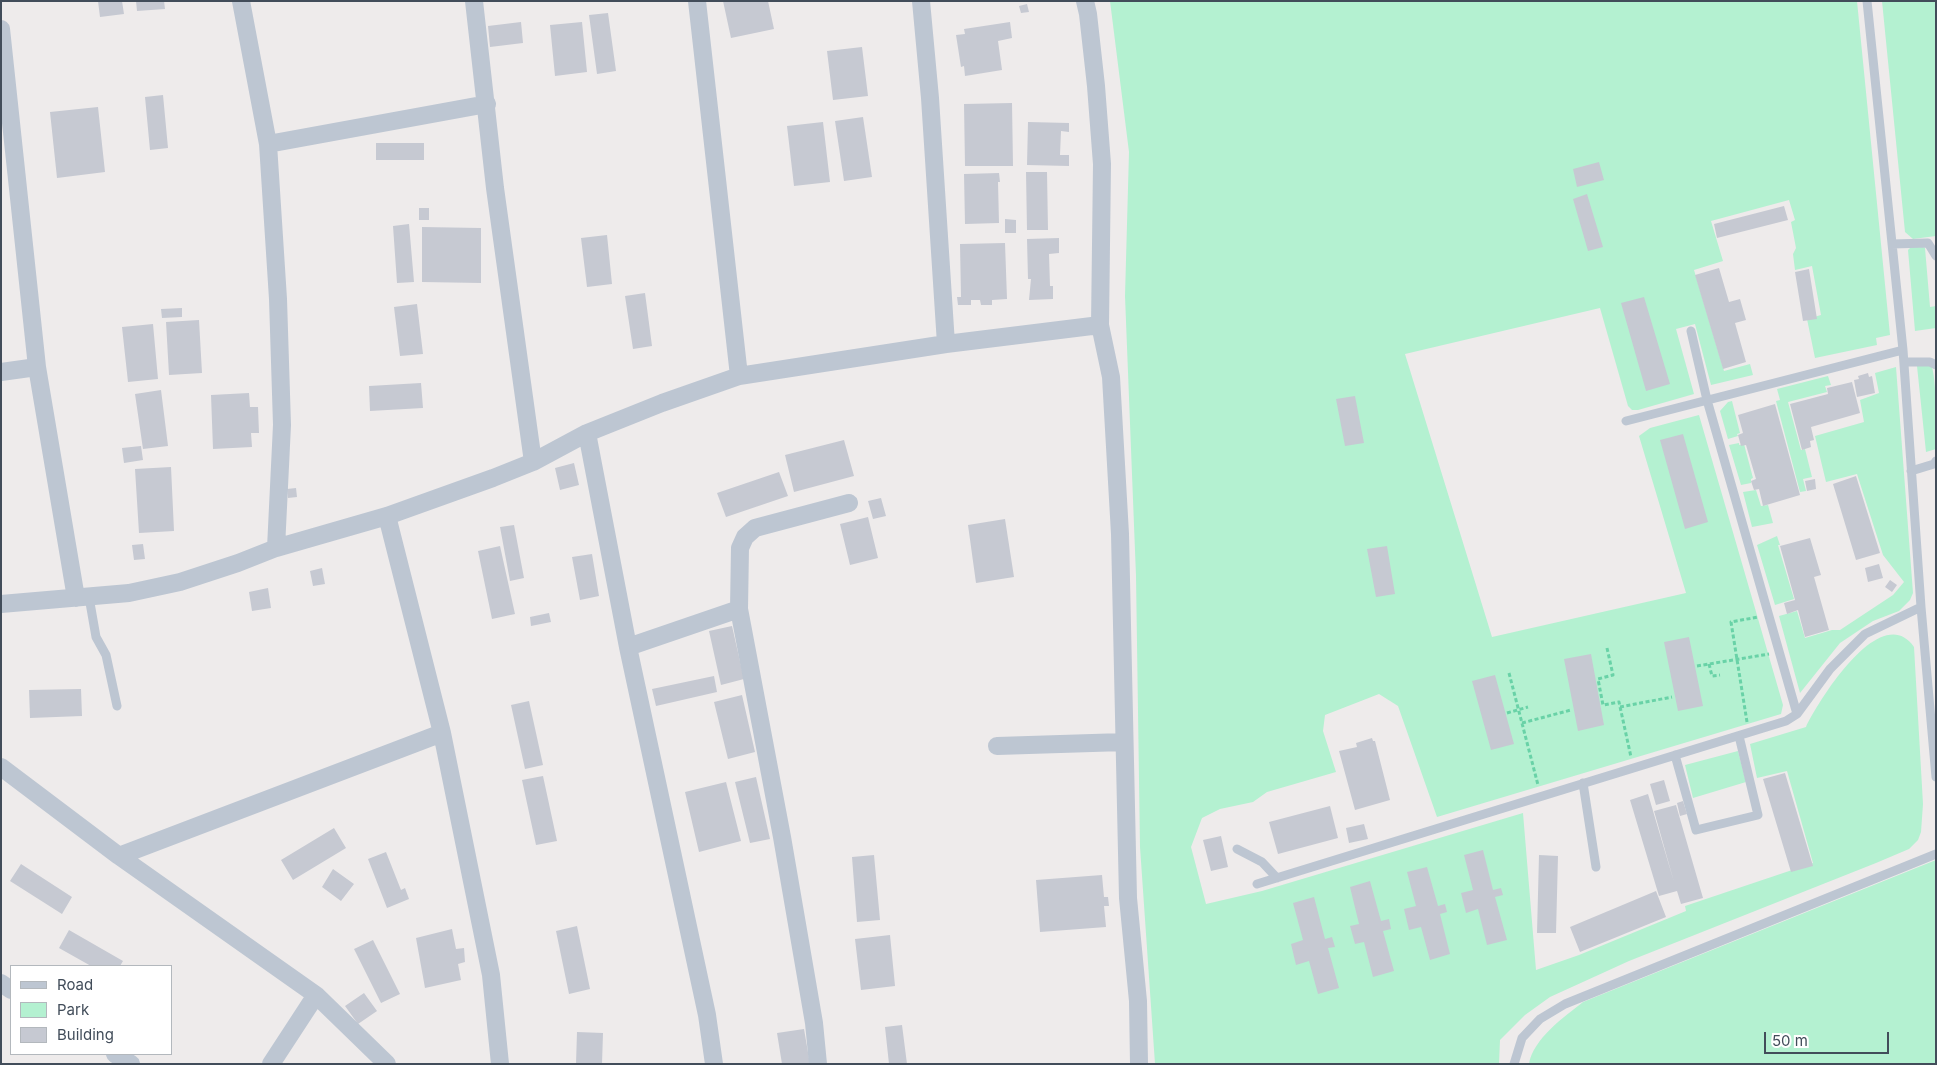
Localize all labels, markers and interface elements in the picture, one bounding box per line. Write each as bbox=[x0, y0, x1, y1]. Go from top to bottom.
legend bbox=[10, 965, 172, 1055]
text: Road bbox=[57, 975, 93, 994]
text: Park bbox=[57, 1000, 89, 1019]
scale bar bbox=[1767, 1022, 1892, 1054]
text: Building bbox=[57, 1025, 114, 1044]
text: 50 m bbox=[1772, 1031, 1808, 1050]

